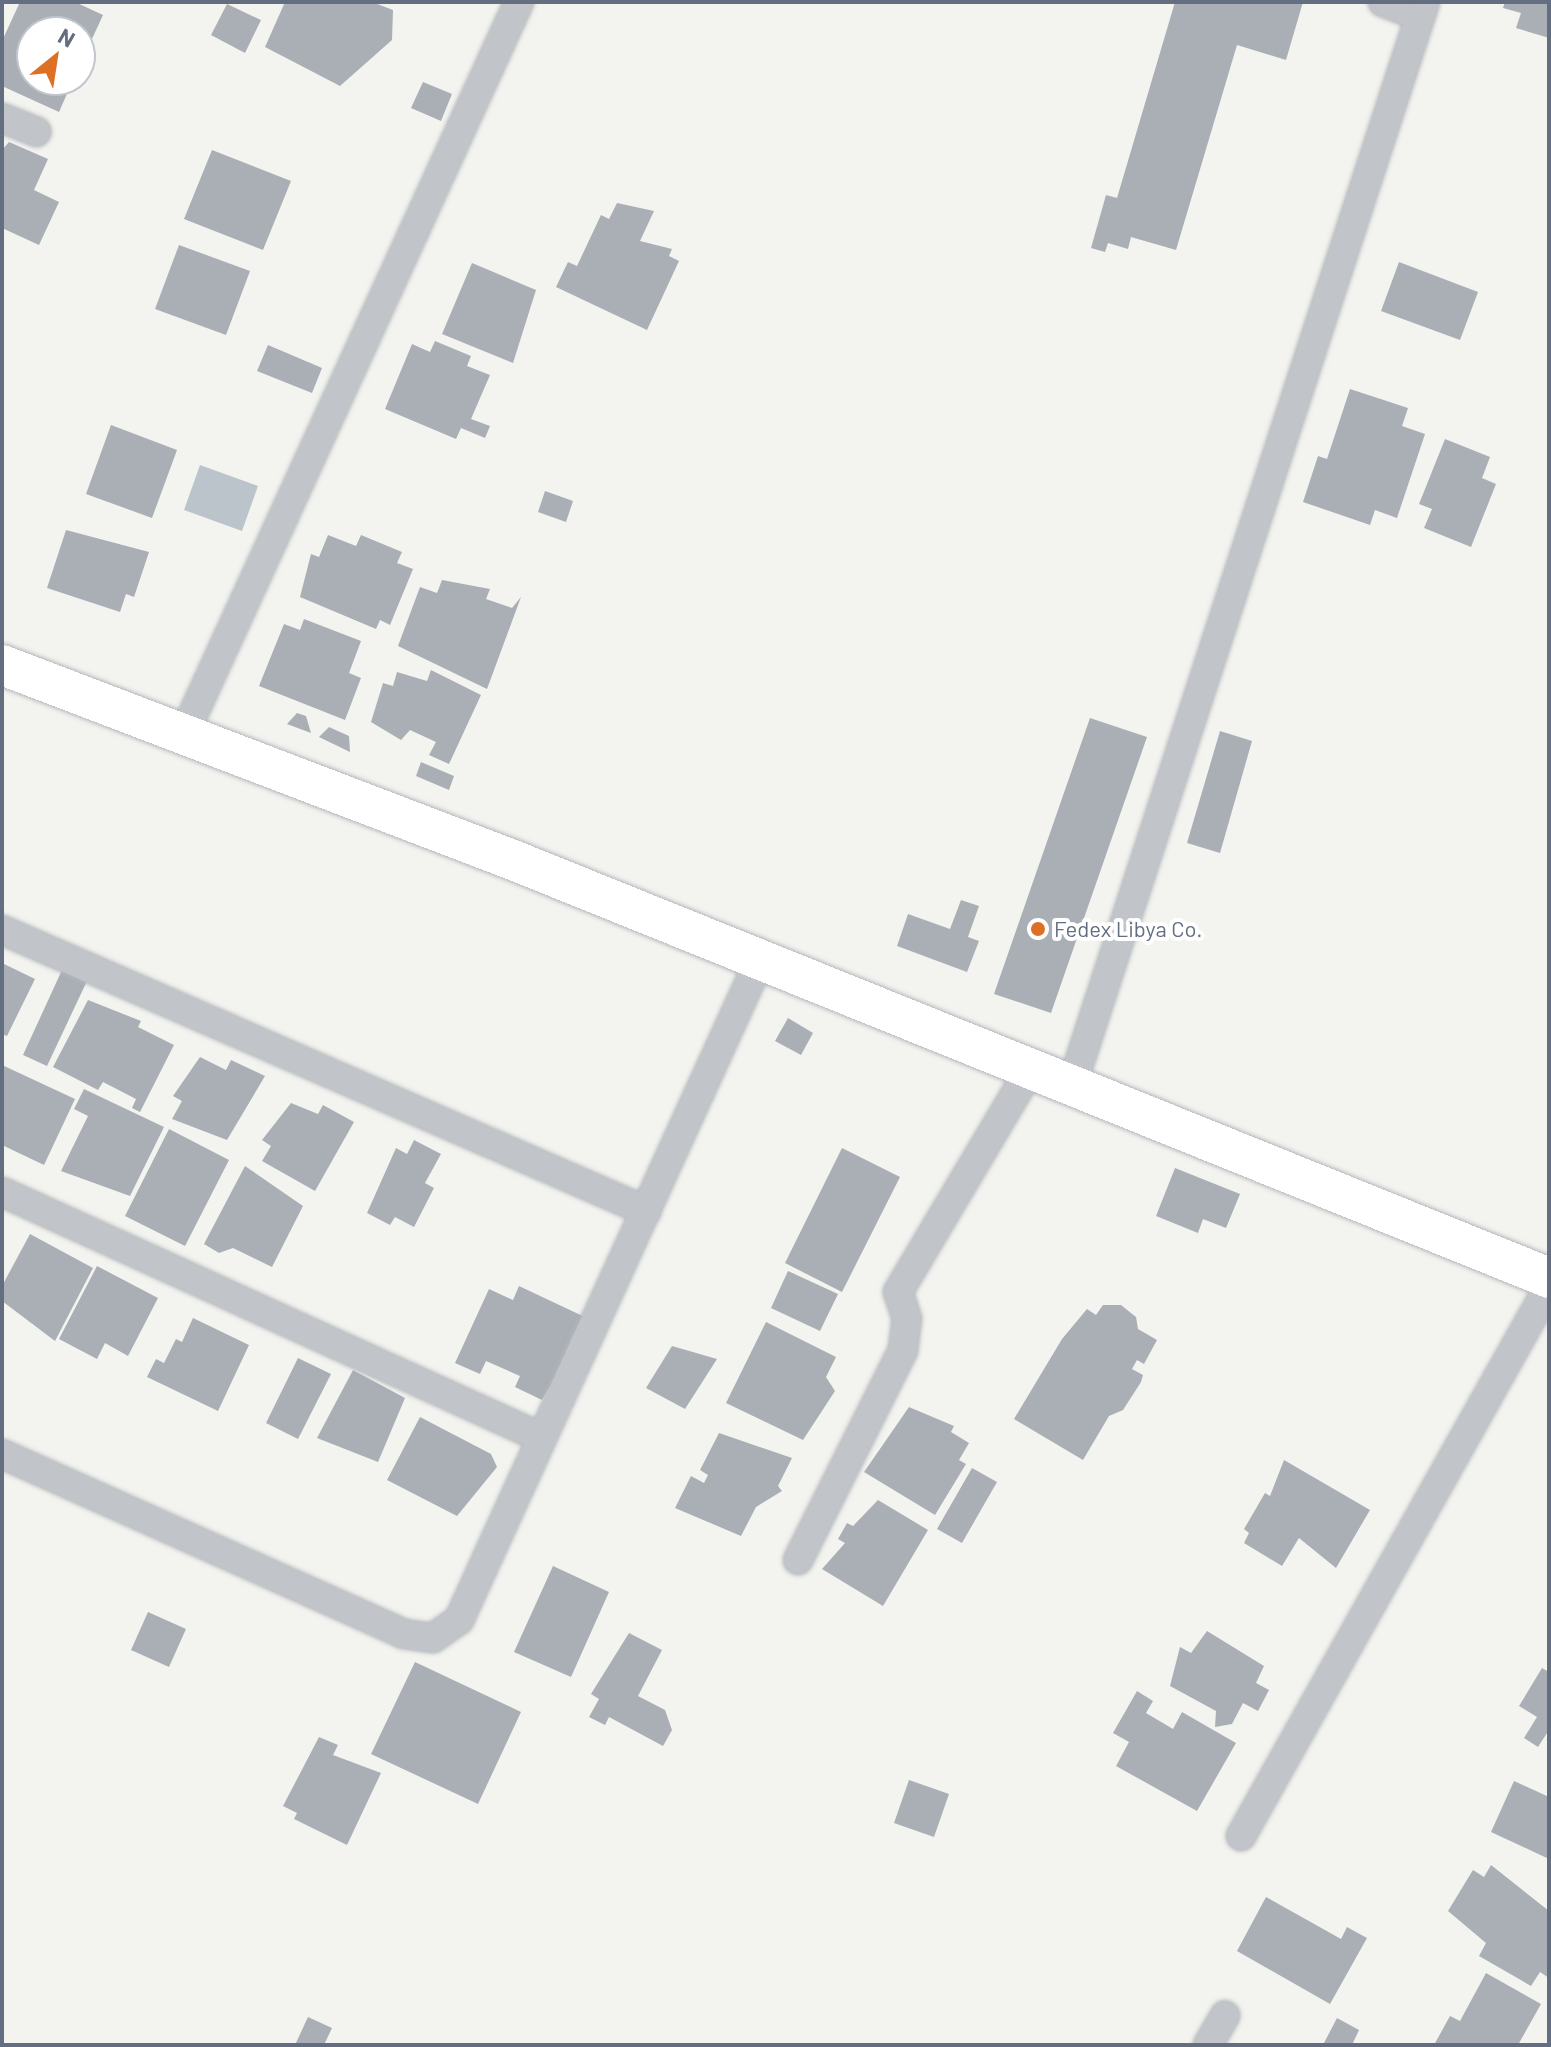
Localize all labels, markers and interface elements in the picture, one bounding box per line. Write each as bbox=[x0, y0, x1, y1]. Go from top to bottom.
north arrow bbox=[16, 16, 96, 96]
text: N bbox=[54, 22, 80, 52]
place label: Fedex Libya Co. bbox=[1054, 916, 1202, 942]
marker: Fedex Libya Co. bbox=[1029, 920, 1047, 938]

